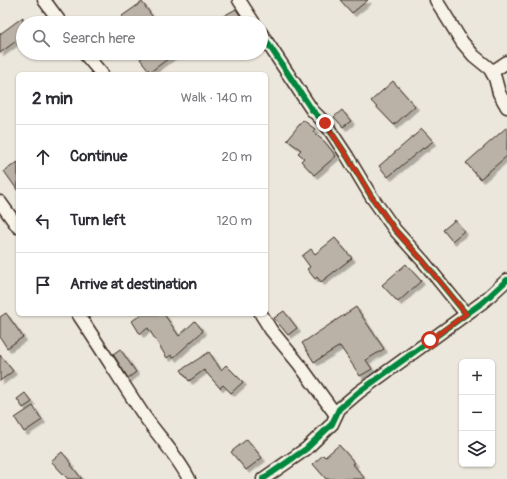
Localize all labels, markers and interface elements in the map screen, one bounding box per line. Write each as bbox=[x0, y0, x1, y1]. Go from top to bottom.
search box bbox=[16, 16, 268, 60]
icon: search bbox=[30, 27, 52, 49]
text: Search here bbox=[62, 29, 135, 48]
text: 2 min bbox=[32, 88, 73, 109]
text: Walk · 140 m bbox=[181, 90, 252, 106]
route end bbox=[316, 114, 334, 132]
icon: ahead bbox=[32, 146, 54, 168]
text: Continue bbox=[70, 147, 128, 166]
text: 20 m bbox=[221, 149, 252, 165]
icon: left bbox=[32, 210, 54, 232]
text: Turn left bbox=[70, 211, 126, 230]
text: 120 m bbox=[216, 213, 252, 229]
icon: arrive bbox=[32, 274, 54, 296]
text: Arrive at destination bbox=[70, 275, 197, 294]
route start bbox=[421, 331, 439, 349]
map controls bbox=[459, 359, 495, 467]
button: + bbox=[459, 359, 495, 395]
button: − bbox=[459, 395, 495, 431]
button: layers bbox=[459, 431, 495, 467]

